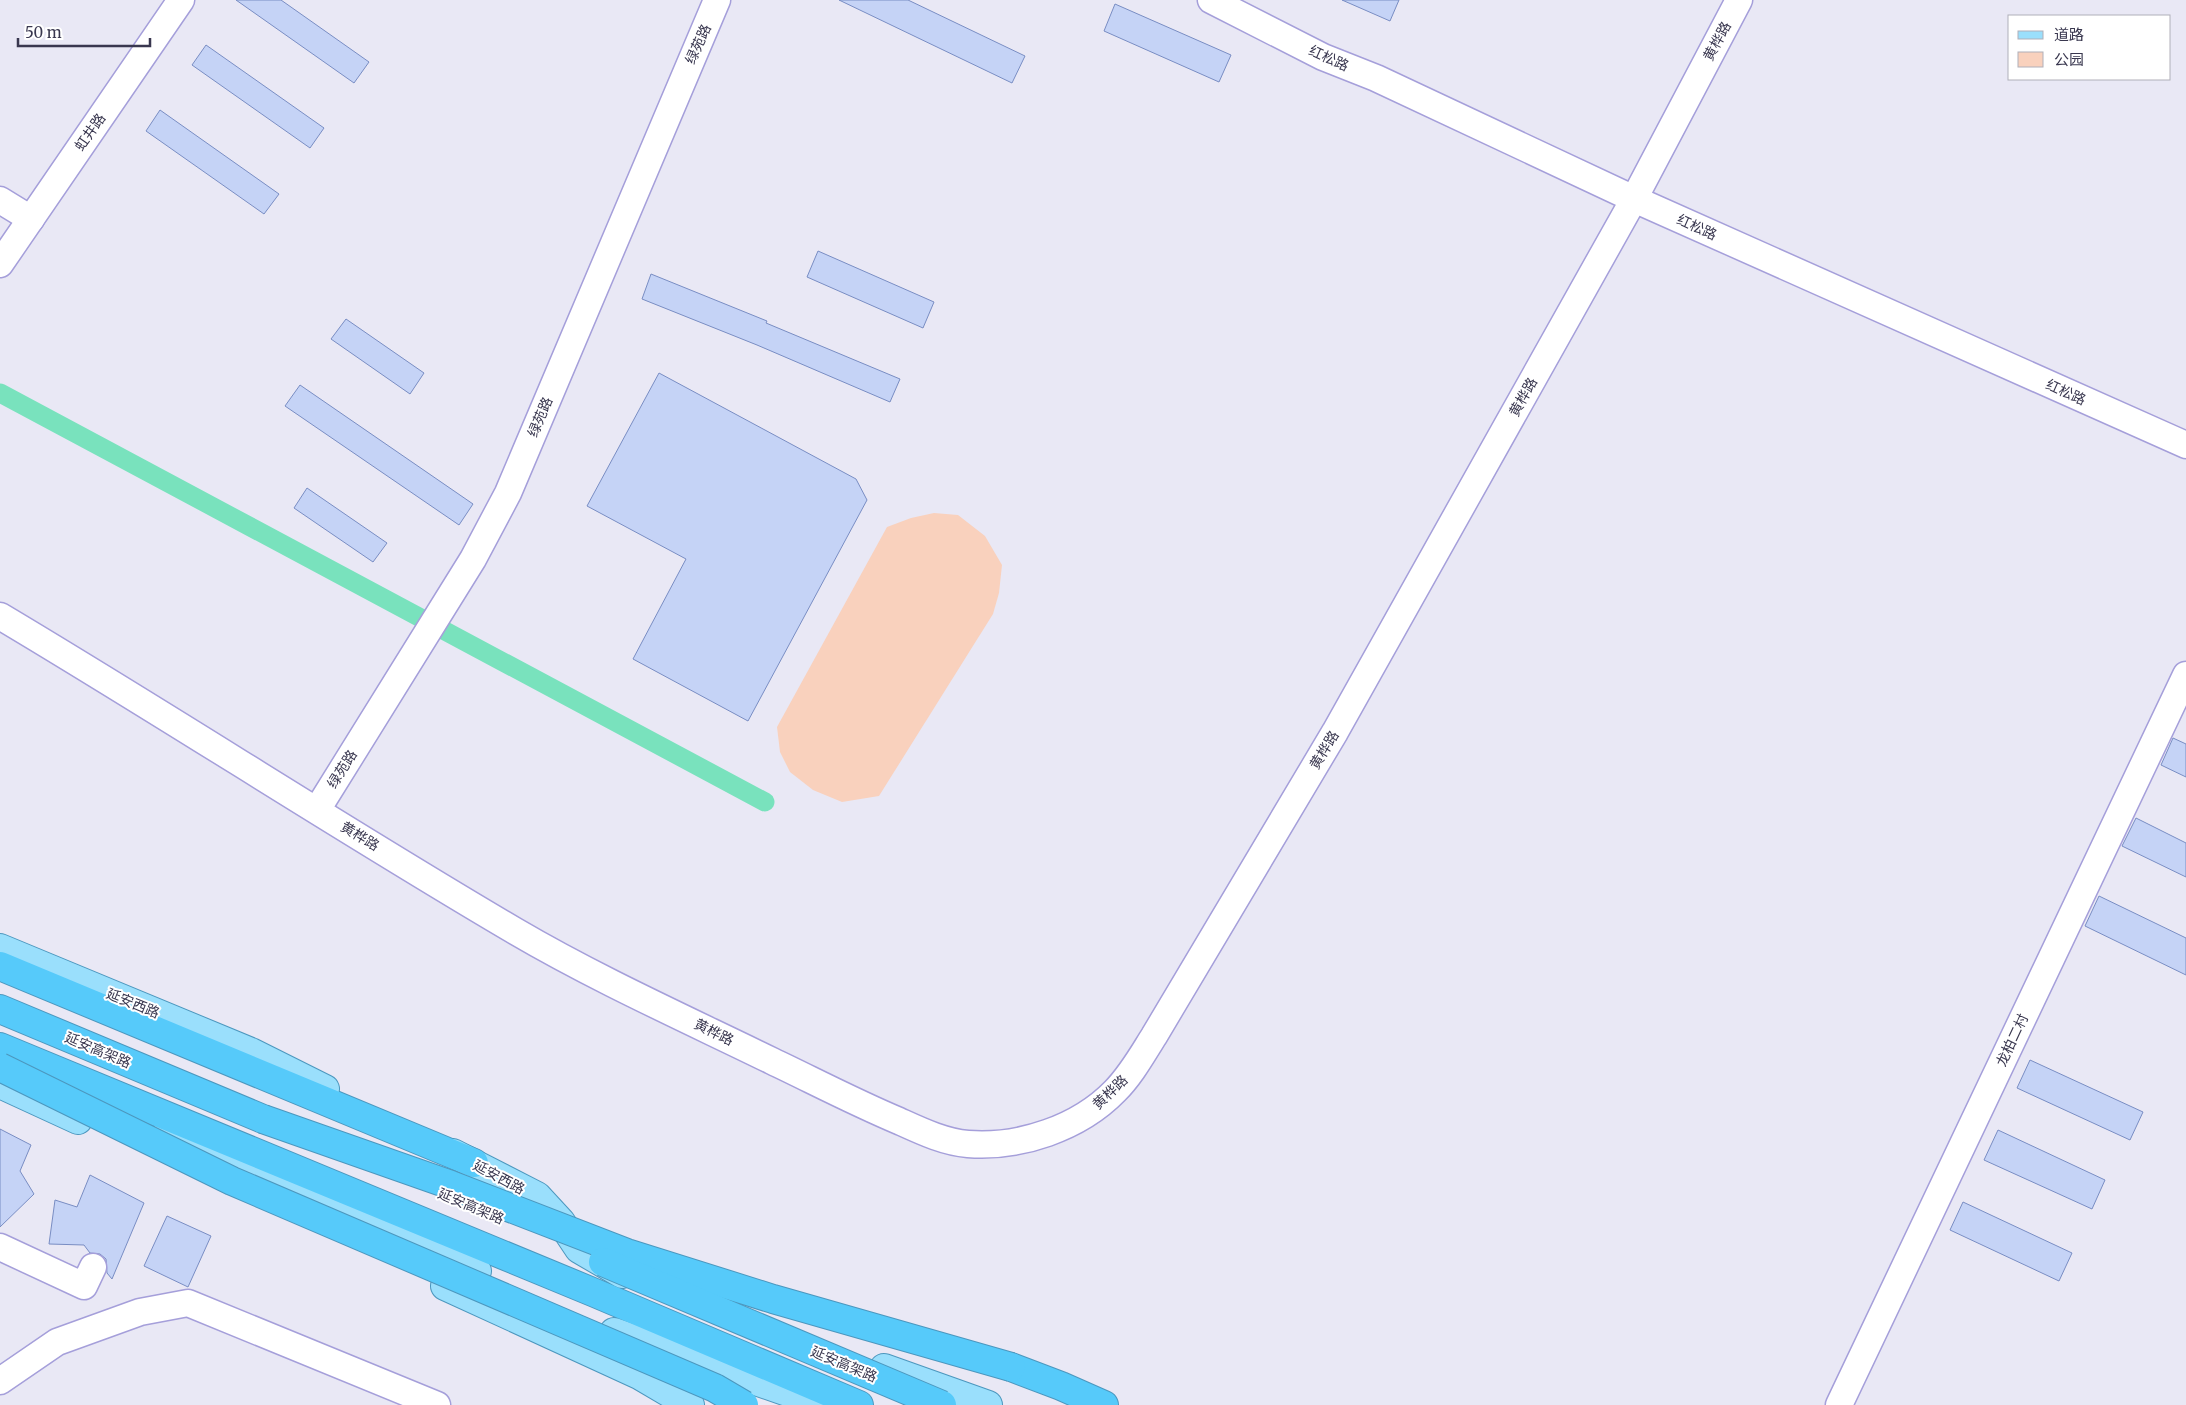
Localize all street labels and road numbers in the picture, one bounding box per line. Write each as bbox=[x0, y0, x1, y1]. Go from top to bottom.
street label: 黄桦路 bbox=[1699, 18, 1735, 64]
street label: 绿苑路 bbox=[681, 21, 715, 67]
street label: 红松路 bbox=[1306, 41, 1352, 75]
street label: 虹井路 bbox=[71, 110, 109, 154]
street label: 红松路 bbox=[1674, 210, 1720, 244]
street label: 黄桦路 bbox=[1505, 374, 1541, 420]
street label: 红松路 bbox=[2043, 375, 2089, 409]
street label: 绿苑路 bbox=[524, 394, 556, 440]
street label: 黄桦路 bbox=[1305, 727, 1343, 773]
street label: 绿苑路 bbox=[323, 746, 361, 792]
street label: 黄桦路 bbox=[337, 817, 383, 855]
street label: 延安西路 bbox=[104, 984, 162, 1022]
street label: 龙柏二村 bbox=[1992, 1011, 2032, 1069]
street label: 黄桦路 bbox=[691, 1015, 737, 1049]
street label: 延安高架路 bbox=[62, 1028, 134, 1072]
street label: 黄桦路 bbox=[1089, 1071, 1131, 1113]
street label: 延安西路 bbox=[470, 1156, 528, 1198]
street label: 延安高架路 bbox=[435, 1184, 507, 1228]
street label: 延安高架路 bbox=[808, 1342, 880, 1386]

